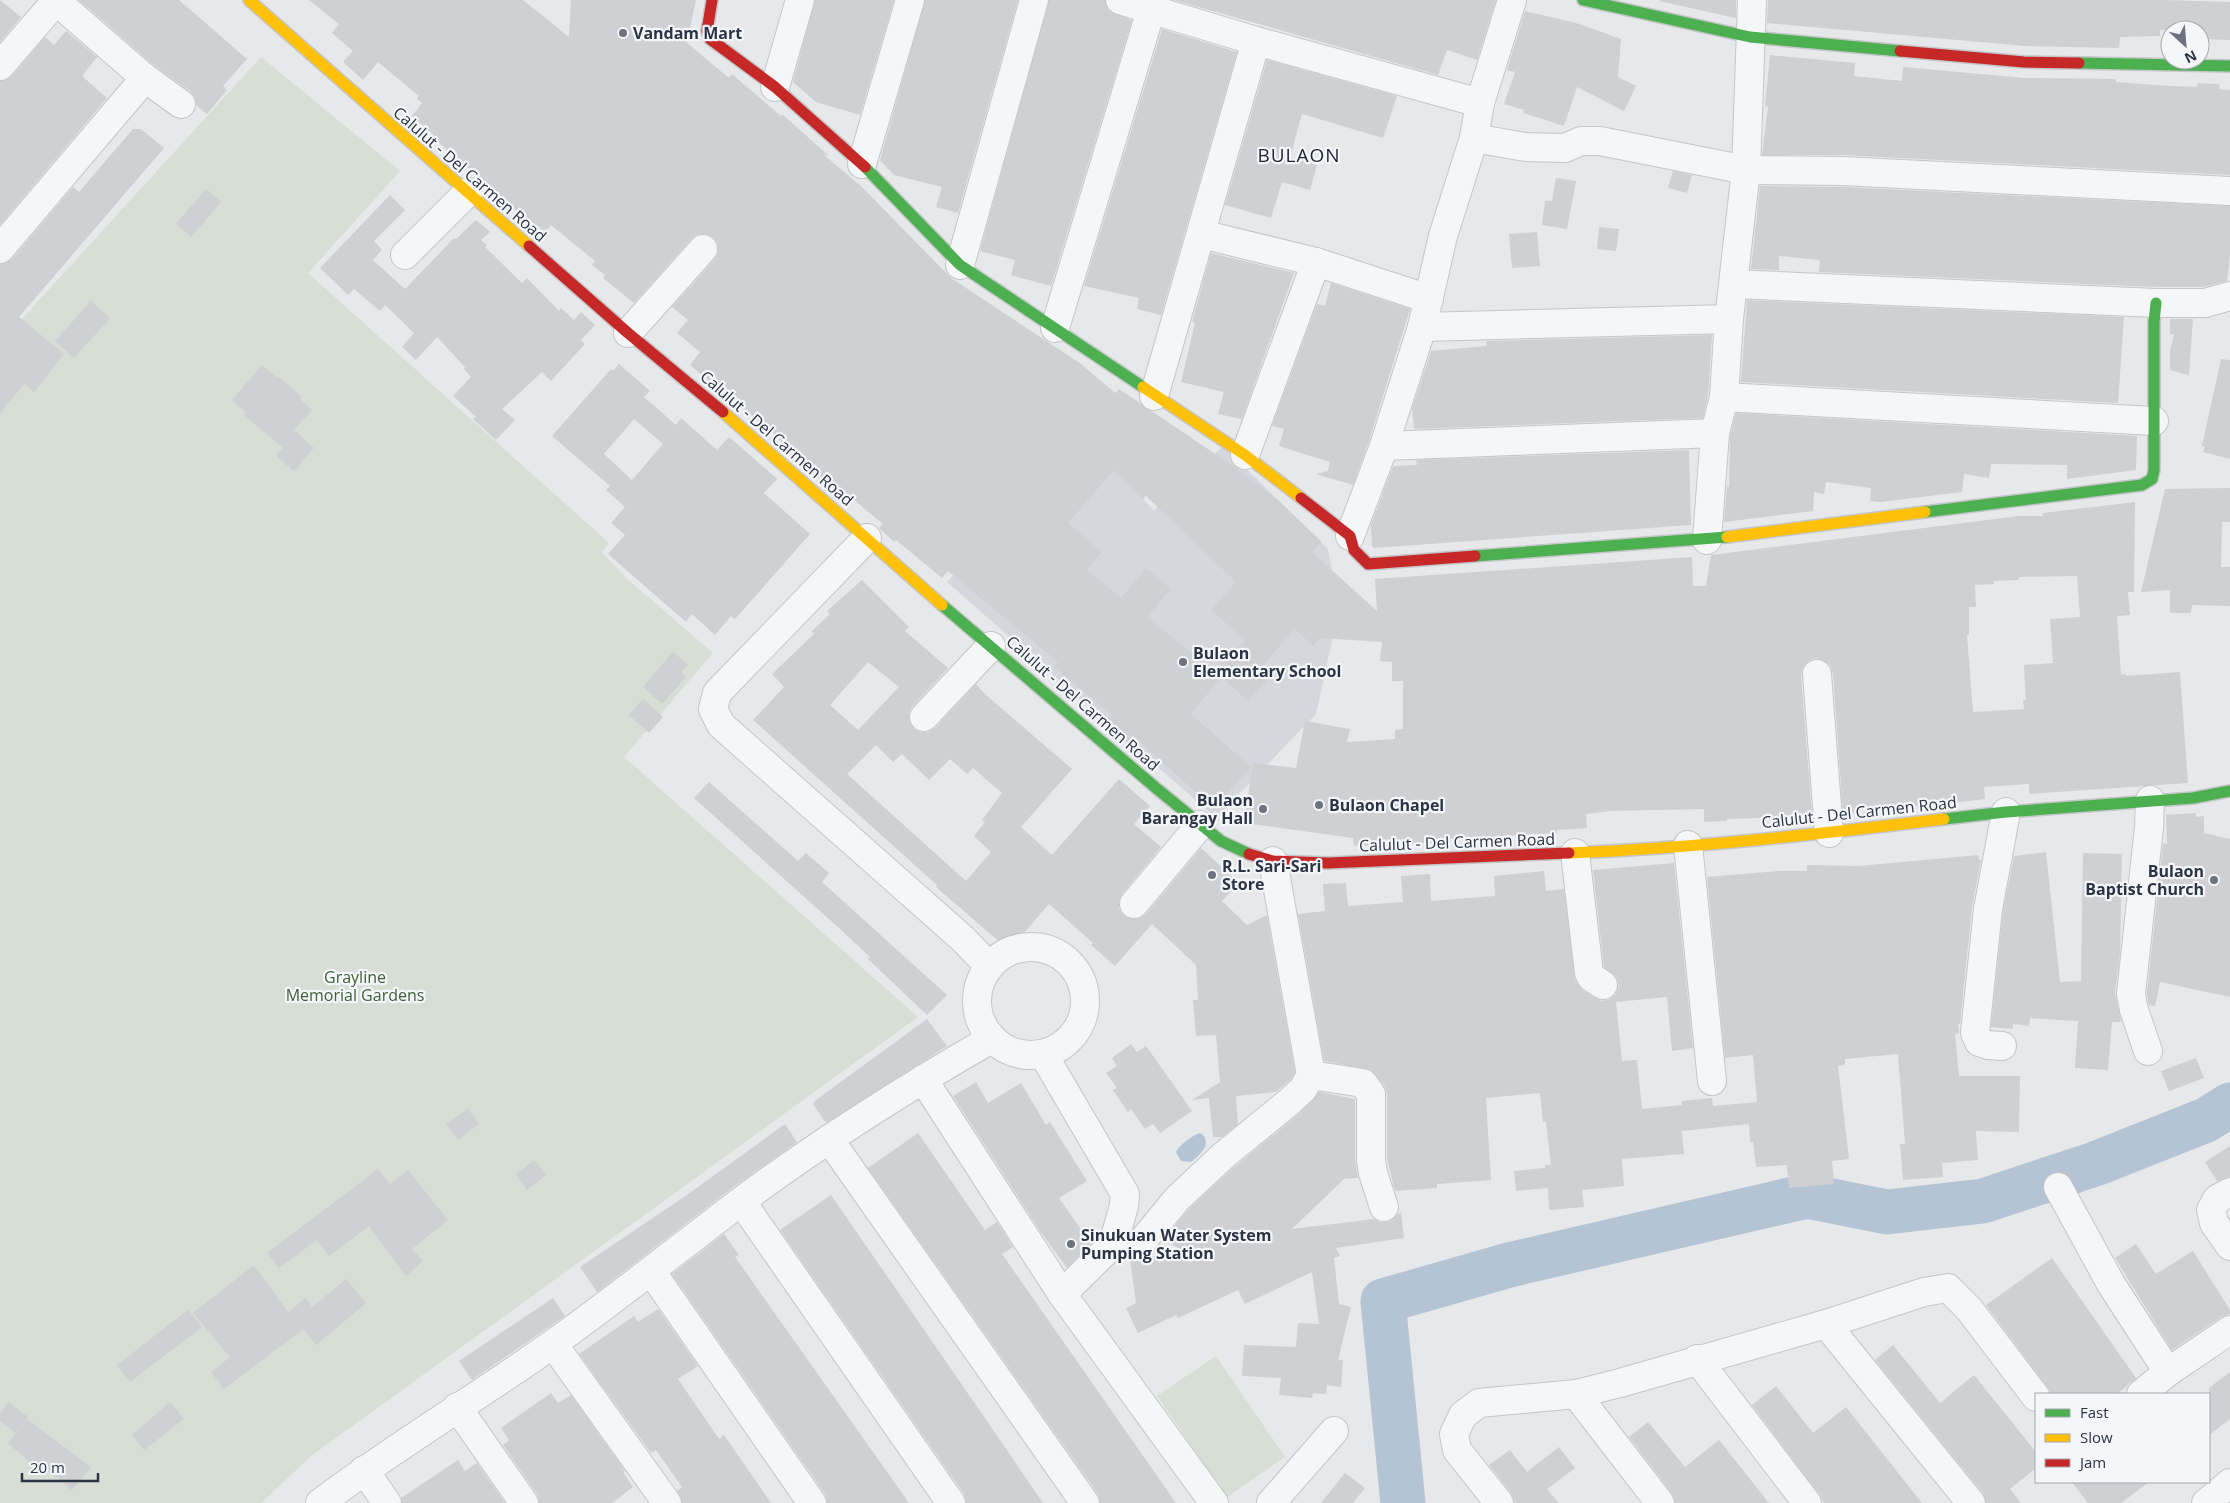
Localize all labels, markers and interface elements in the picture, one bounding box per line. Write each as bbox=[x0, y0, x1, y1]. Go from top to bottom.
north arrow bbox=[2160, 20, 2210, 70]
place label: Vandam Mart bbox=[633, 22, 742, 44]
marker: Vandam Mart bbox=[617, 27, 629, 39]
text: N bbox=[2182, 46, 2200, 68]
street label: Calulut - Del Carmen Road bbox=[389, 101, 551, 247]
district label: BULAON bbox=[1257, 142, 1341, 168]
street label: Calulut - Del Carmen Road bbox=[696, 365, 858, 511]
street label: Calulut - Del Carmen Road bbox=[1002, 630, 1164, 776]
place label: Bulaon Elementary School bbox=[1193, 642, 1341, 682]
marker: Bulaon Elementary School bbox=[1177, 656, 1189, 668]
place label: Bulaon Barangay Hall bbox=[1142, 789, 1253, 829]
street label: Calulut - Del Carmen Road bbox=[1760, 791, 1958, 833]
place label: Bulaon Chapel bbox=[1329, 794, 1444, 816]
marker: Bulaon Chapel bbox=[1313, 799, 1325, 811]
marker: Bulaon Barangay Hall bbox=[1257, 803, 1269, 815]
street label: Calulut - Del Carmen Road bbox=[1359, 828, 1555, 856]
place label: R.L. Sari-Sari Store bbox=[1222, 855, 1321, 895]
place label: Bulaon Baptist Church bbox=[2085, 860, 2204, 900]
marker: R.L. Sari-Sari Store bbox=[1206, 869, 1218, 881]
marker: Bulaon Baptist Church bbox=[2208, 874, 2220, 886]
park label: Grayline Memorial Gardens bbox=[286, 966, 424, 1006]
place label: Sinukuan Water System Pumping Station bbox=[1081, 1224, 1271, 1264]
marker: Sinukuan Water System Pumping Station bbox=[1065, 1238, 1077, 1250]
legend bbox=[2035, 1393, 2210, 1483]
text: Fast bbox=[2080, 1402, 2109, 1422]
text: Slow bbox=[2080, 1427, 2113, 1447]
scale bar bbox=[22, 1450, 99, 1482]
text: Jam bbox=[2078, 1452, 2106, 1472]
text: 20 m bbox=[30, 1457, 65, 1477]

